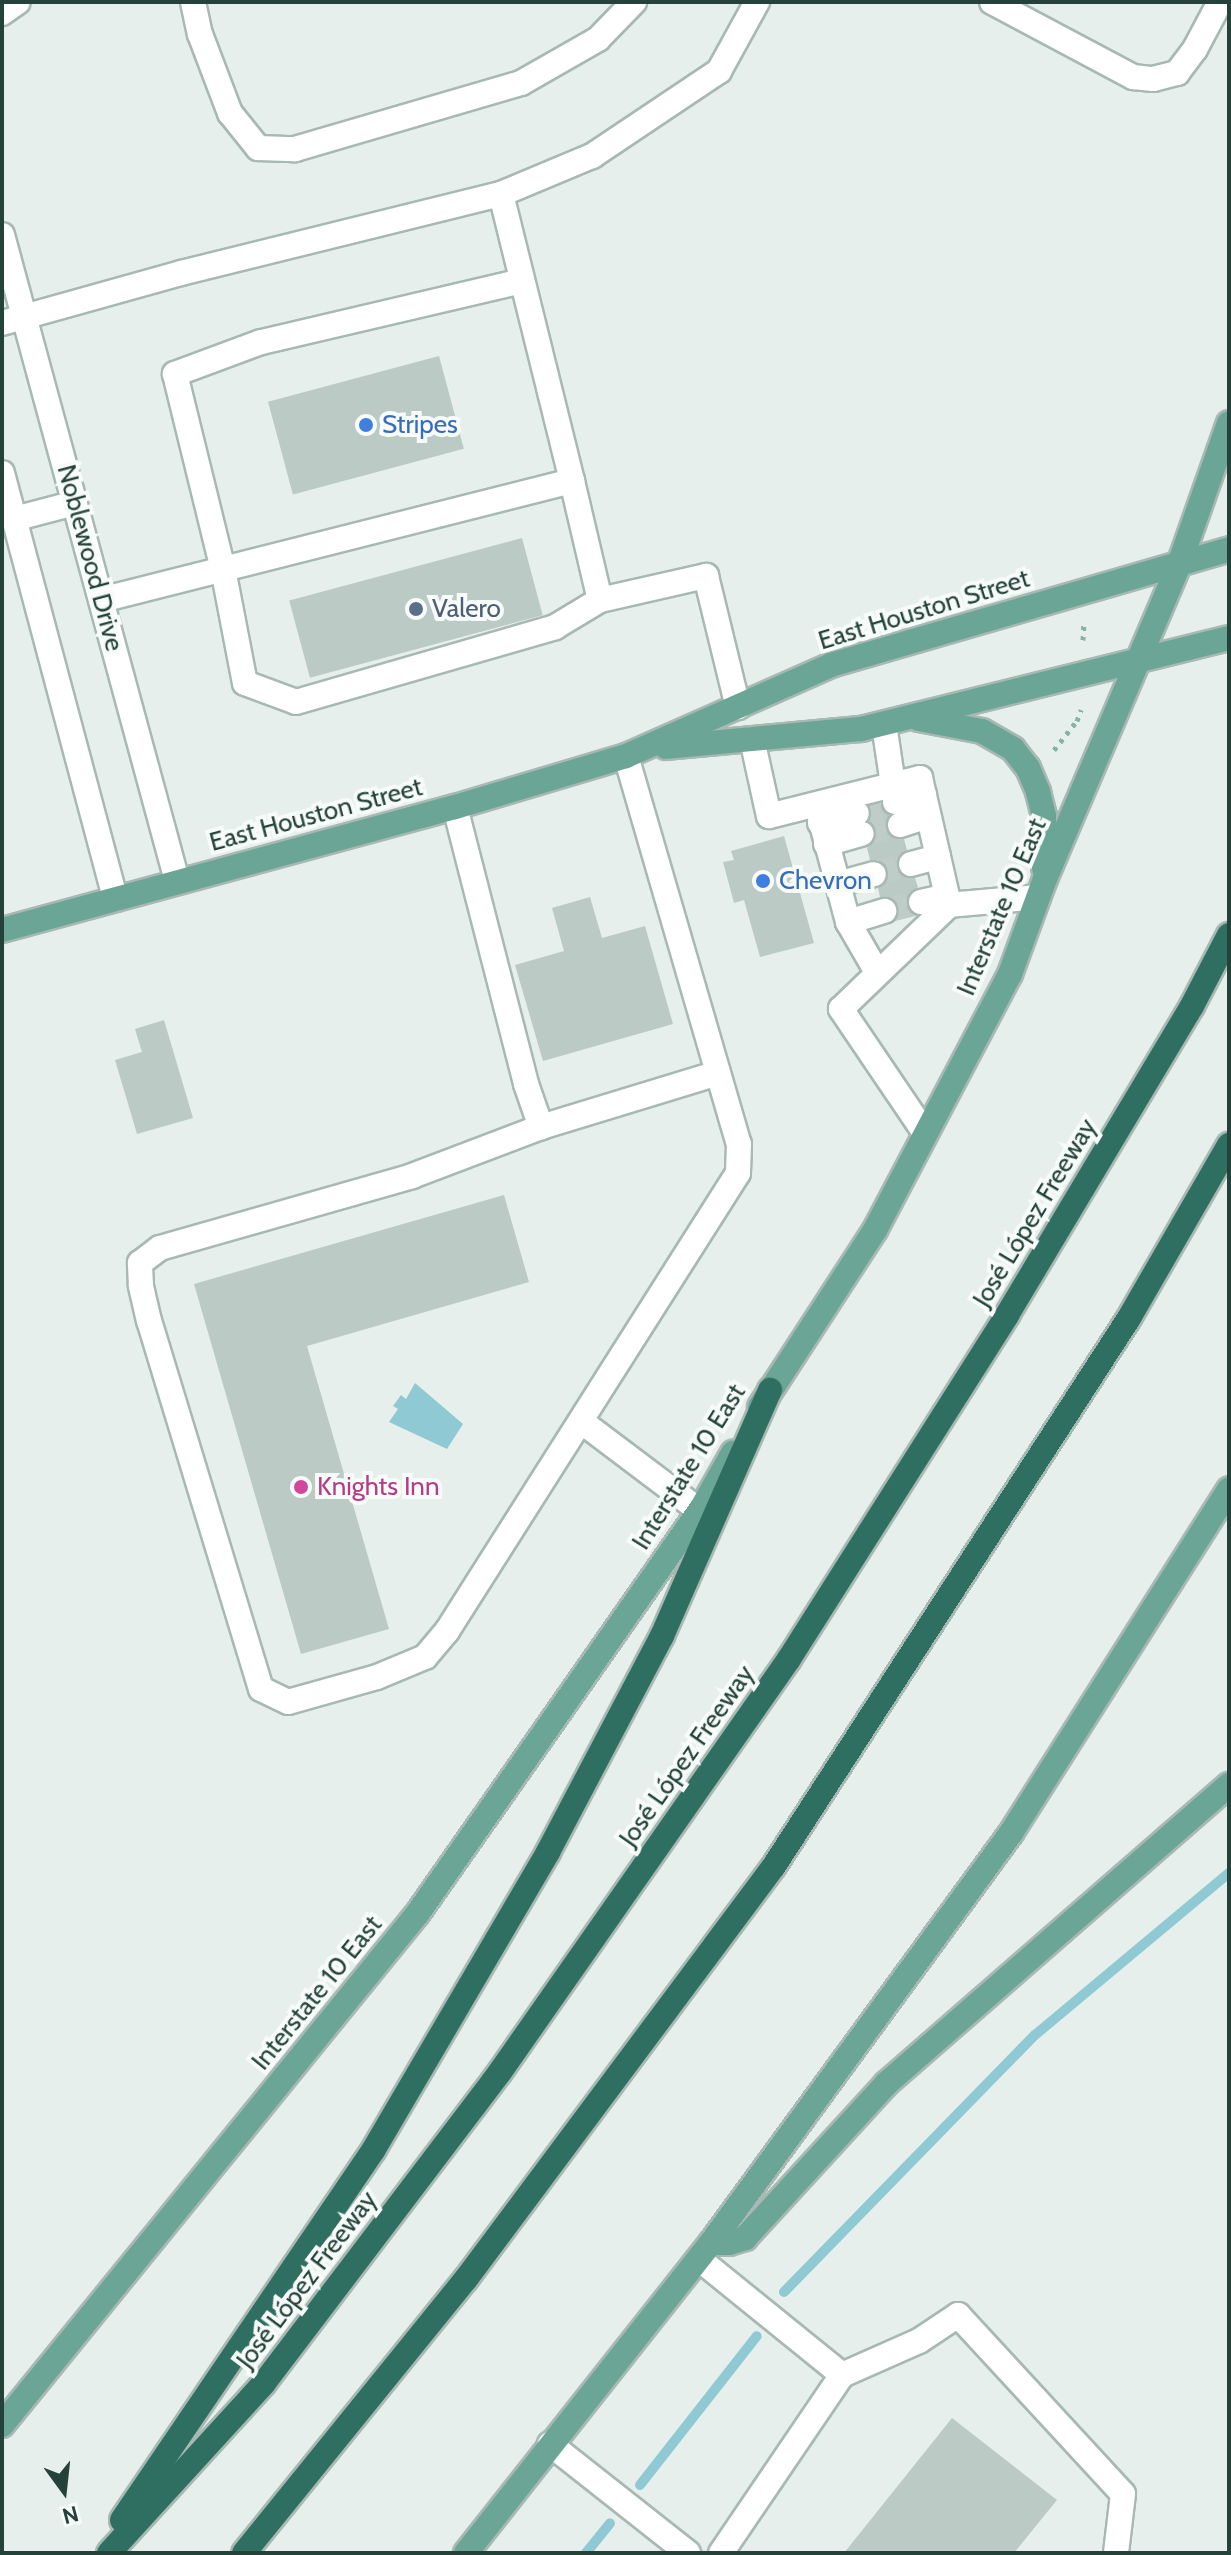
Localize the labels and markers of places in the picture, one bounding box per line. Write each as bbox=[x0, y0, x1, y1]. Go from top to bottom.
place label: Stripes bbox=[382, 409, 458, 441]
marker: Stripes bbox=[357, 416, 375, 434]
place label: Valero bbox=[432, 593, 501, 625]
marker: Valero bbox=[407, 600, 425, 618]
place label: Chevron bbox=[779, 865, 872, 897]
marker: Chevron bbox=[754, 872, 772, 890]
place label: Knights Inn bbox=[317, 1471, 439, 1503]
marker: Knights Inn bbox=[292, 1478, 310, 1496]

